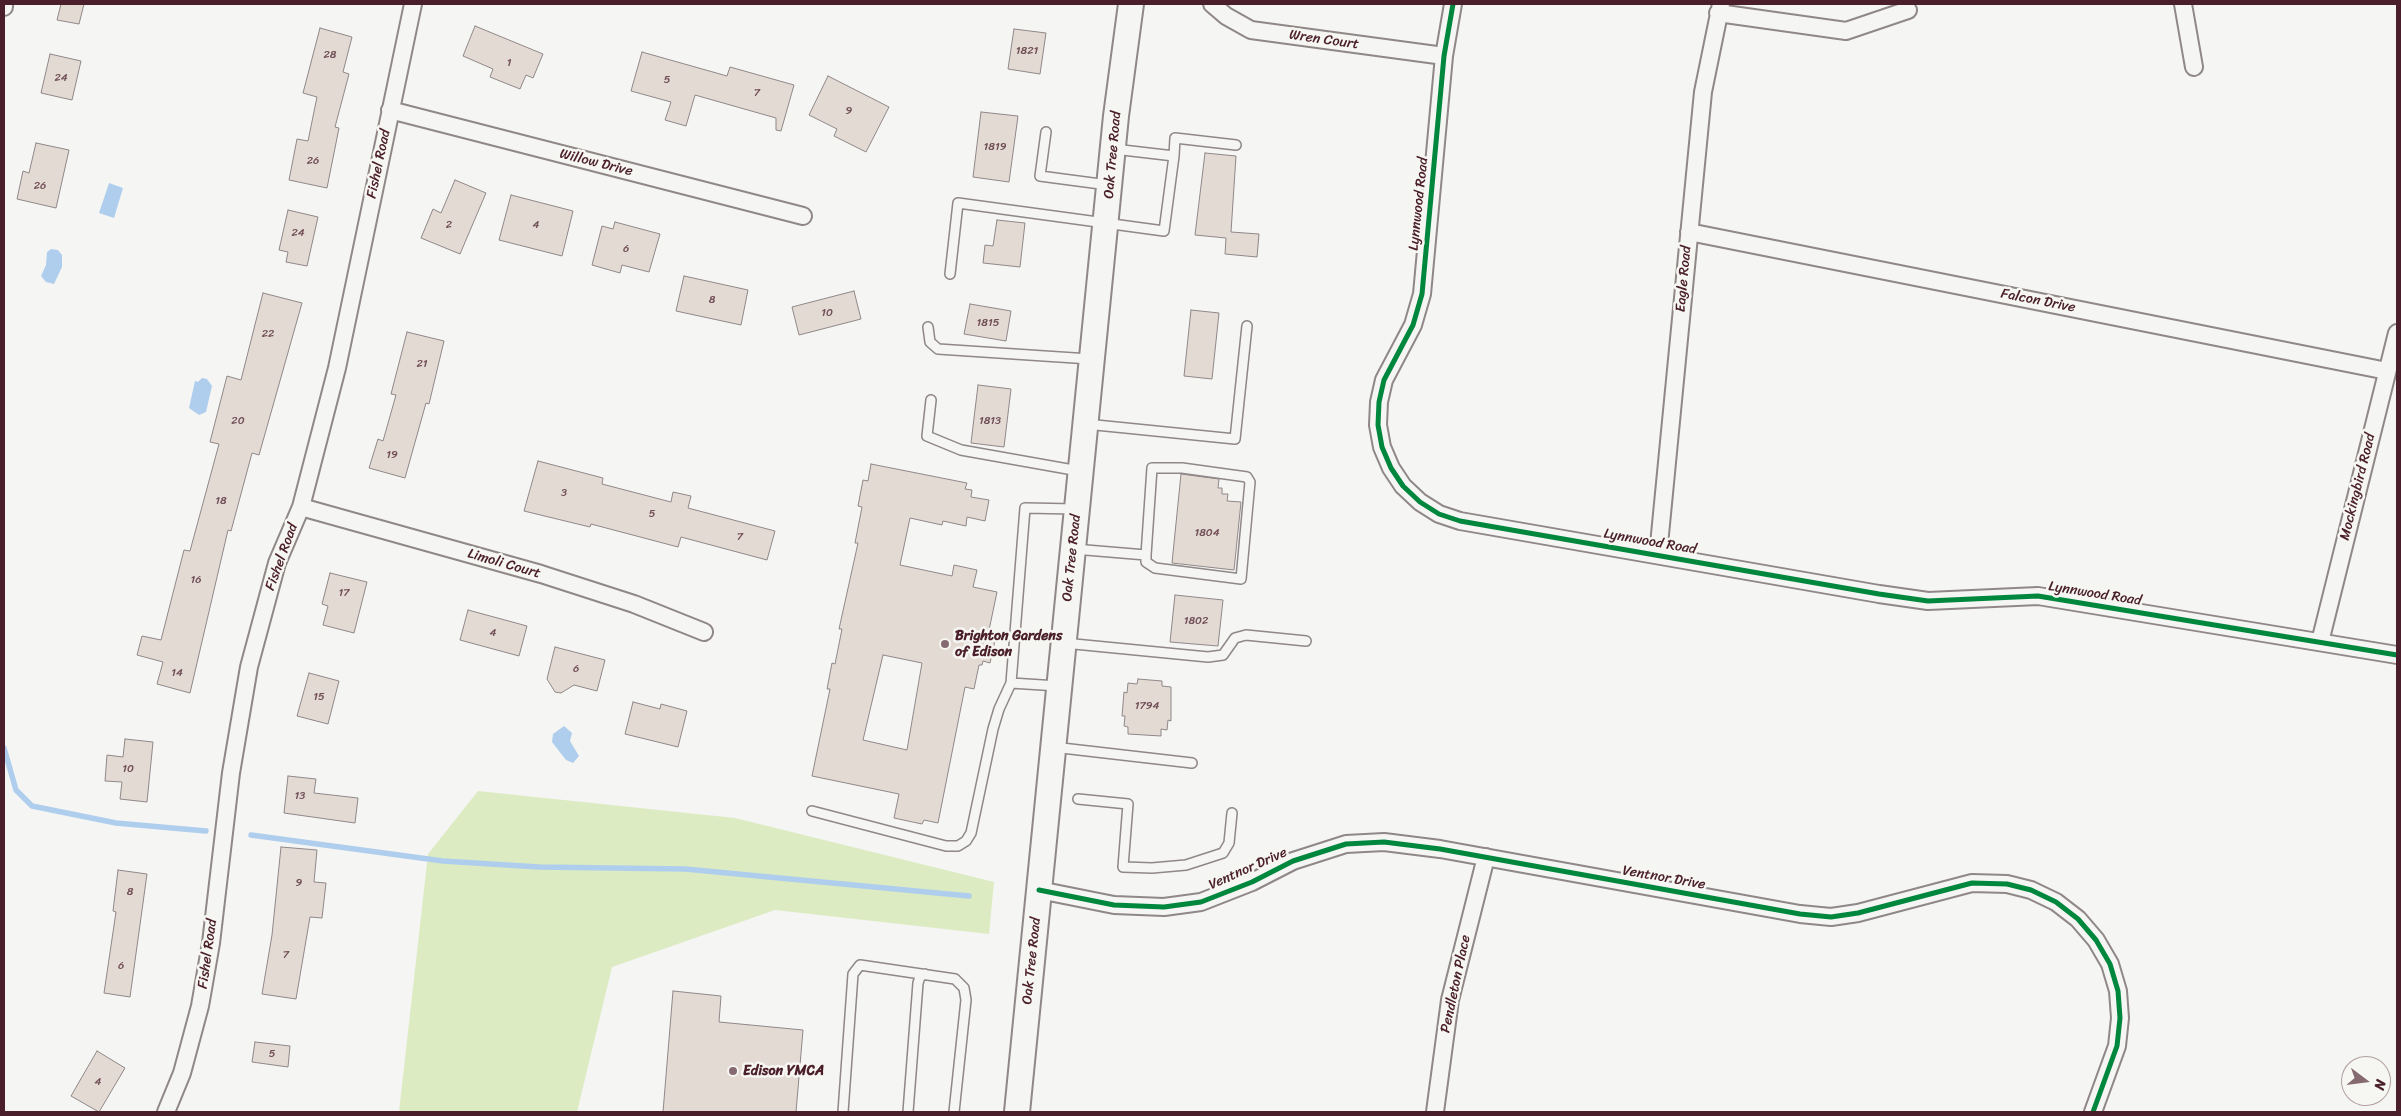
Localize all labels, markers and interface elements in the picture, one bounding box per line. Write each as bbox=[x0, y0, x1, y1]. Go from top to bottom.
street label: Wren Court bbox=[1288, 27, 1360, 53]
house number: 1821 bbox=[1016, 44, 1038, 58]
house number: 28 bbox=[324, 48, 336, 62]
house number: 1 bbox=[507, 56, 511, 70]
house number: 24 bbox=[54, 71, 68, 85]
house number: 5 bbox=[664, 73, 670, 87]
house number: 7 bbox=[754, 86, 760, 100]
house number: 9 bbox=[846, 104, 852, 118]
street label: Oak Tree Road bbox=[1101, 111, 1125, 199]
street label: Fishel Road bbox=[363, 128, 395, 200]
house number: 1819 bbox=[984, 140, 1006, 154]
street label: Willow Drive bbox=[558, 146, 634, 180]
house number: 26 bbox=[307, 154, 319, 168]
street label: Lynnwood Road bbox=[1406, 156, 1432, 252]
house number: 26 bbox=[34, 179, 46, 193]
house number: 2 bbox=[446, 218, 452, 232]
house number: 4 bbox=[533, 218, 539, 232]
house number: 24 bbox=[291, 226, 305, 240]
house number: 6 bbox=[623, 242, 629, 256]
street label: Eagle Road bbox=[1673, 245, 1695, 313]
street label: Falcon Drive bbox=[1999, 286, 2077, 316]
house number: 8 bbox=[709, 293, 715, 307]
house number: 10 bbox=[821, 306, 833, 320]
house number: 1815 bbox=[977, 316, 999, 330]
house number: 22 bbox=[262, 327, 274, 341]
house number: 21 bbox=[416, 357, 428, 371]
house number: 20 bbox=[231, 414, 245, 428]
house number: 1813 bbox=[979, 414, 1001, 428]
street label: Mockingbird Road bbox=[2337, 432, 2379, 542]
house number: 19 bbox=[386, 448, 398, 462]
house number: 3 bbox=[561, 486, 567, 500]
house number: 18 bbox=[215, 494, 227, 508]
house number: 5 bbox=[649, 507, 655, 521]
street label: Oak Tree Road bbox=[1059, 514, 1085, 602]
street label: Fishel Road bbox=[262, 521, 302, 593]
house number: 1804 bbox=[1194, 526, 1220, 540]
street label: Lynnwood Road bbox=[1602, 526, 1698, 558]
house number: 7 bbox=[737, 530, 743, 544]
street label: Limoli Court bbox=[466, 546, 542, 582]
house number: 16 bbox=[191, 573, 201, 587]
street label: Lynnwood Road bbox=[2047, 578, 2143, 610]
house number: 17 bbox=[339, 586, 349, 600]
house number: 1802 bbox=[1184, 614, 1208, 628]
house number: 4 bbox=[490, 626, 496, 640]
place label: Brighton Gardens of Edison bbox=[955, 628, 1062, 660]
marker: Brighton Gardens of Edison bbox=[939, 638, 951, 650]
house number: 6 bbox=[573, 662, 579, 676]
house number: 14 bbox=[171, 666, 183, 680]
house number: 15 bbox=[313, 690, 325, 704]
house number: 1794 bbox=[1135, 699, 1159, 713]
house number: 10 bbox=[122, 762, 134, 776]
house number: 13 bbox=[295, 789, 305, 803]
street label: Ventnor Drive bbox=[1206, 844, 1290, 894]
street label: Ventnor Drive bbox=[1621, 862, 1707, 894]
house number: 9 bbox=[296, 876, 302, 890]
house number: 8 bbox=[127, 885, 133, 899]
street label: Oak Tree Road bbox=[1019, 917, 1045, 1005]
street label: Fishel Road bbox=[195, 918, 221, 990]
street label: Pendleton Place bbox=[1437, 933, 1475, 1035]
house number: 7 bbox=[283, 948, 289, 962]
house number: 6 bbox=[118, 959, 124, 973]
house number: 5 bbox=[269, 1047, 275, 1061]
north arrow bbox=[2341, 1056, 2391, 1106]
place label: Edison YMCA bbox=[743, 1063, 824, 1079]
marker: Edison YMCA bbox=[727, 1065, 739, 1077]
house number: 4 bbox=[95, 1075, 101, 1089]
text: N bbox=[2367, 1077, 2393, 1093]

